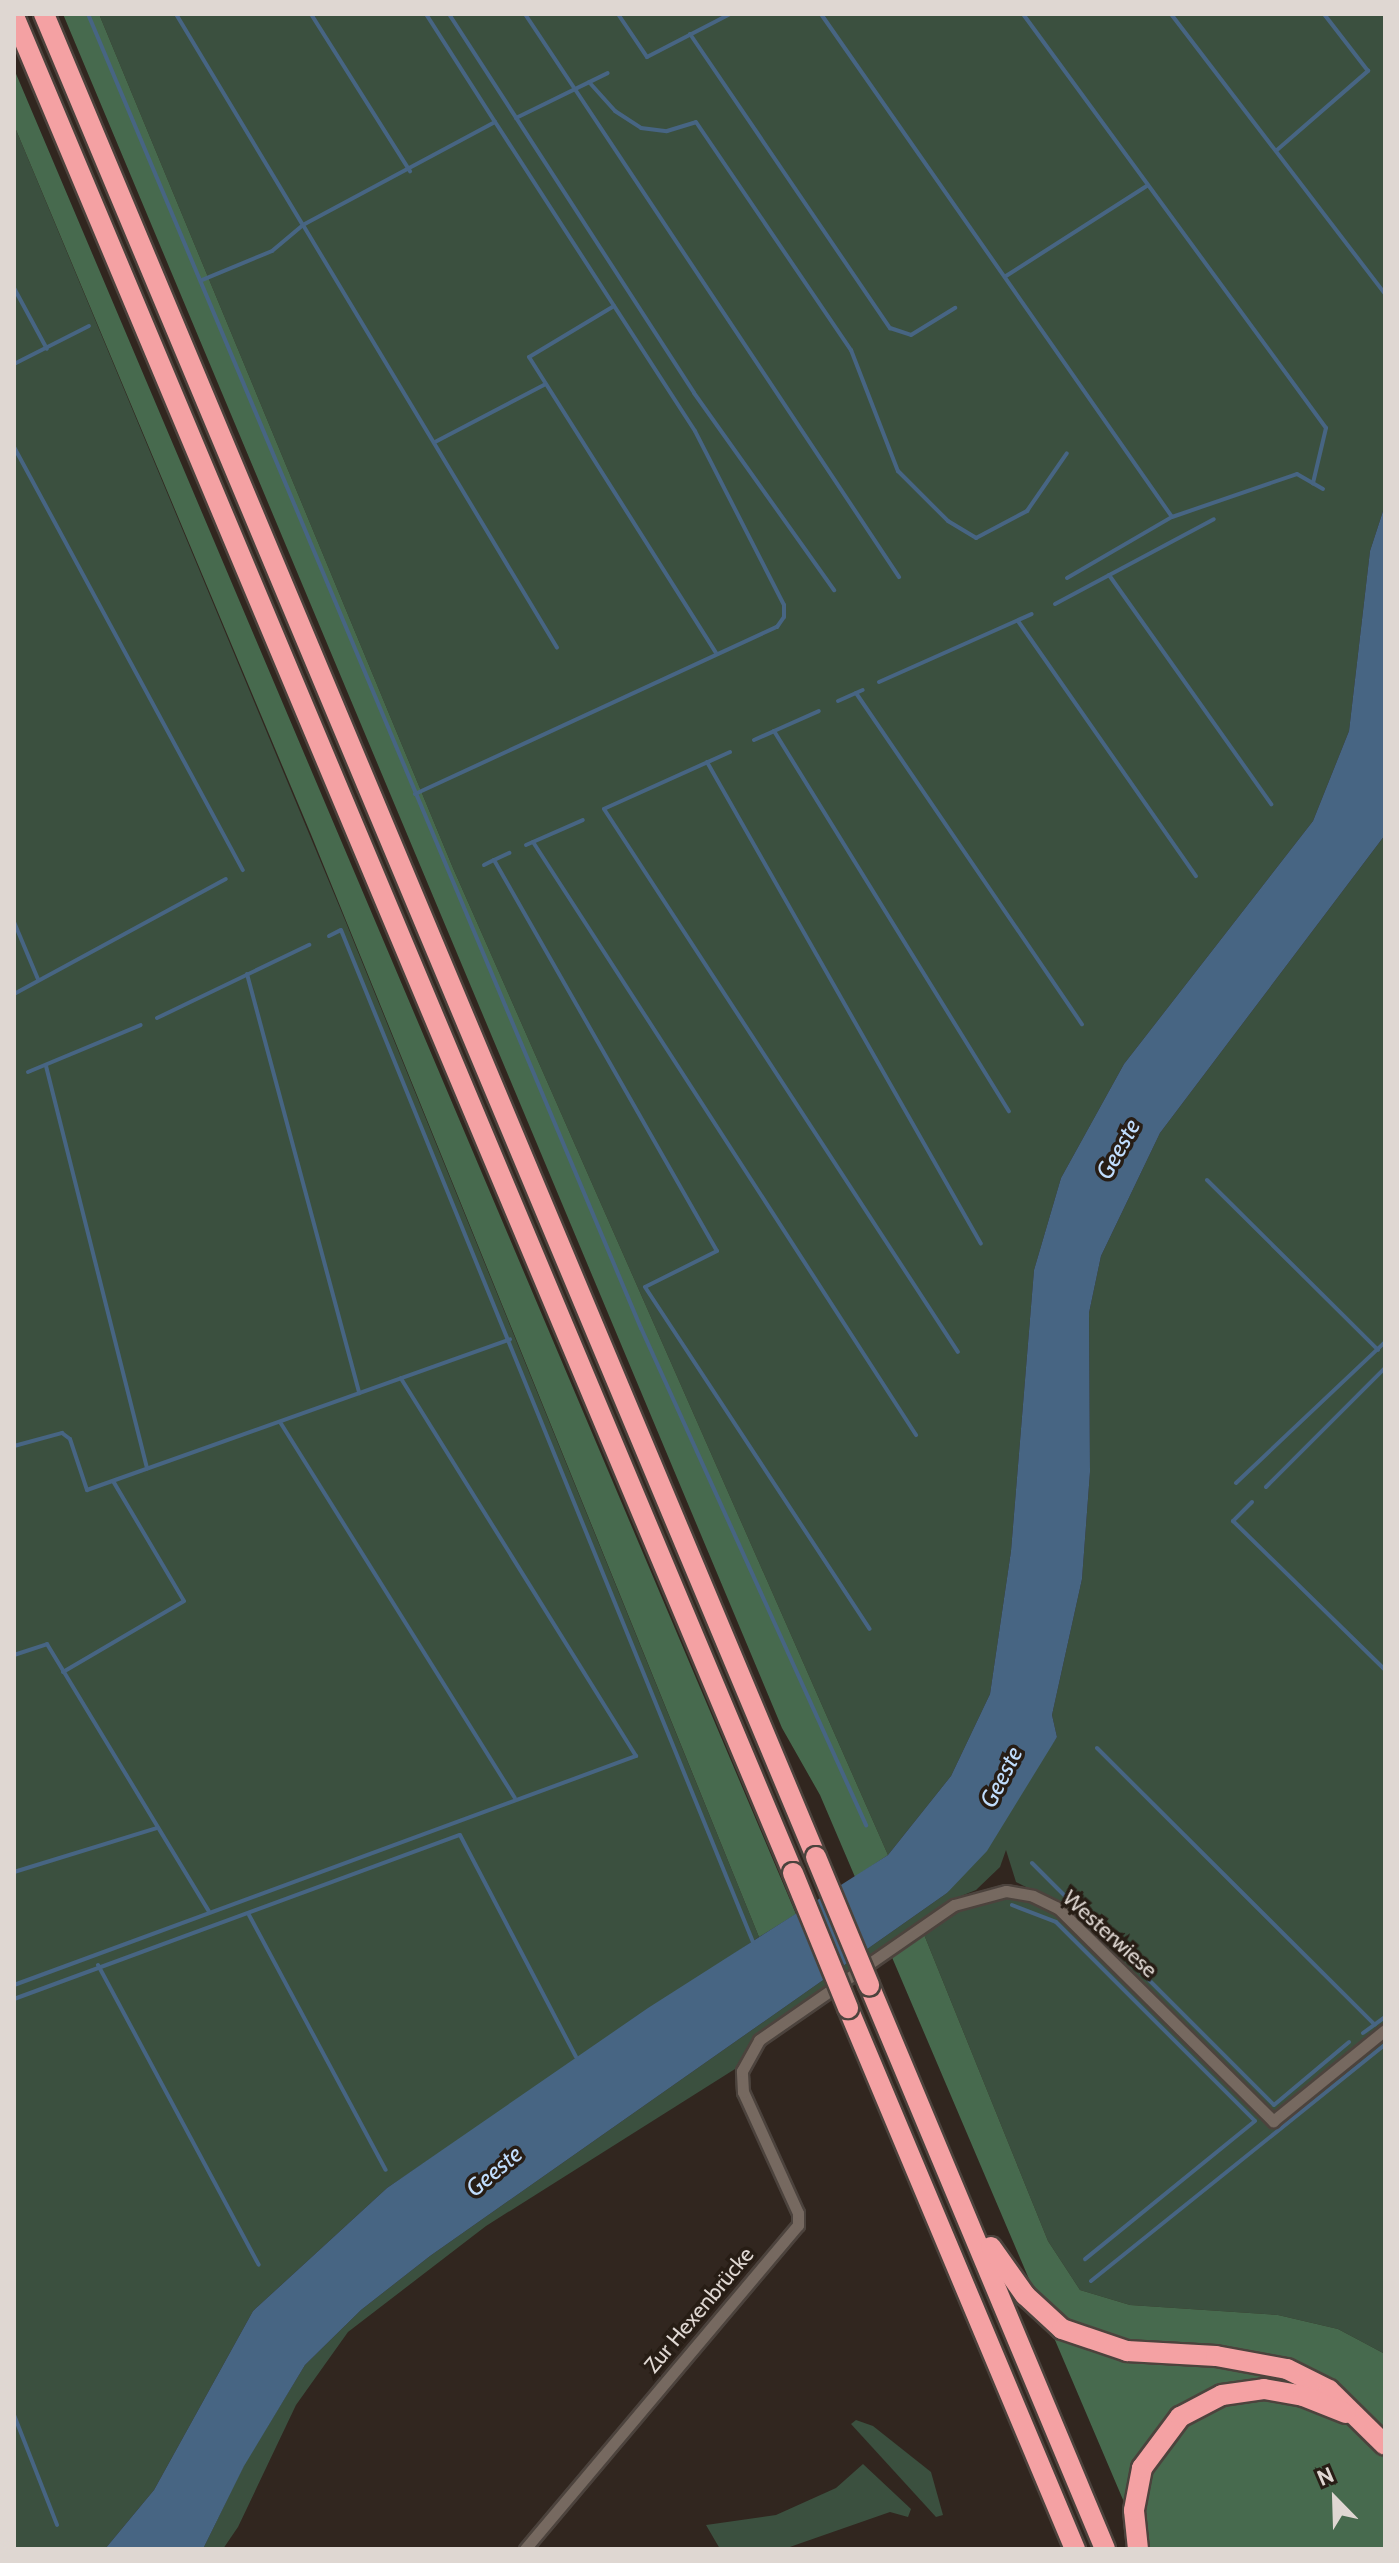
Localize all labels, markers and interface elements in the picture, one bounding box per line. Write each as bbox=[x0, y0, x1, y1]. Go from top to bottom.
water label: Geeste bbox=[1090, 1114, 1146, 1184]
water label: Geeste bbox=[974, 1742, 1028, 1812]
street label: Westerwiese bbox=[1057, 1885, 1163, 1983]
water label: Geeste bbox=[460, 2139, 528, 2203]
street label: Zur Hexenbrücke bbox=[639, 2242, 759, 2378]
north arrow bbox=[1295, 2459, 1375, 2539]
text: N bbox=[1313, 2461, 1338, 2492]

